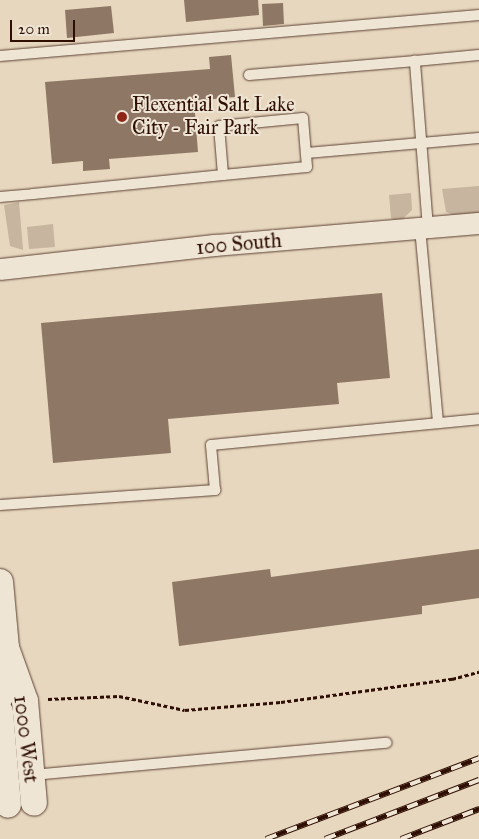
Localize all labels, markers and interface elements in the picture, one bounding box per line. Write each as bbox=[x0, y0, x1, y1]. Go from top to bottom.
scale bar bbox=[12, 10, 78, 42]
text: 20 m bbox=[18, 20, 50, 38]
place label: Flexential Salt Lake City - Fair Park bbox=[132, 93, 295, 140]
marker: Flexential Salt Lake City - Fair Park bbox=[116, 111, 128, 123]
street label: 100 South bbox=[195, 228, 283, 260]
street label: 1000 West bbox=[9, 694, 43, 784]

